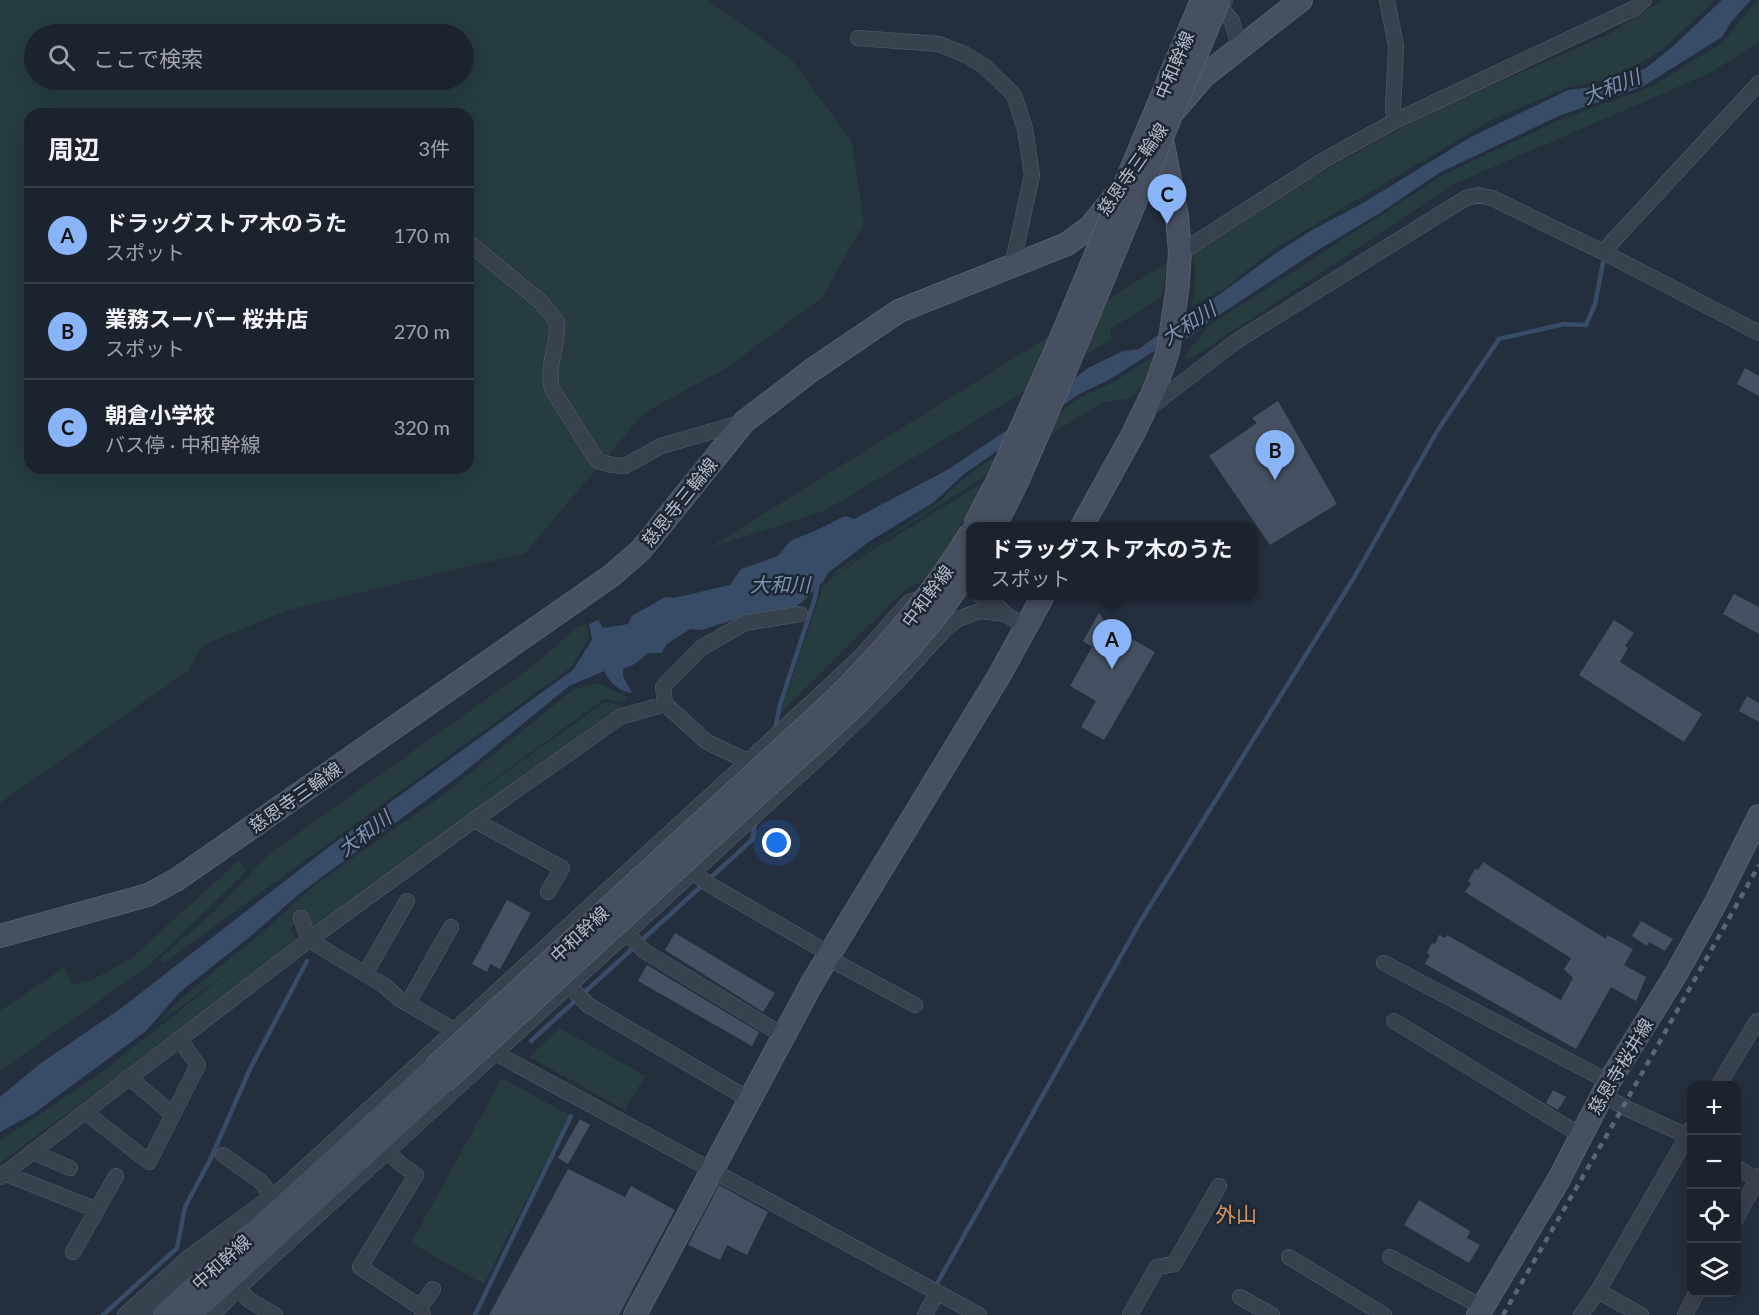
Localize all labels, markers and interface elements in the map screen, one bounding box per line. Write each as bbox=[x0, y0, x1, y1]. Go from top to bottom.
search box bbox=[24, 24, 474, 90]
street label: 中和幹線 bbox=[1150, 28, 1198, 102]
icon: search bbox=[45, 41, 78, 74]
text: ここで検索 bbox=[93, 45, 203, 72]
water label: 大和川 bbox=[1579, 63, 1645, 108]
street label: 慈恩寺三輪線 bbox=[1092, 118, 1172, 220]
text: 周辺 bbox=[48, 133, 100, 165]
text: 3件 bbox=[418, 136, 450, 160]
pin: C bbox=[1148, 174, 1186, 224]
text: ドラッグストア木のうた bbox=[105, 209, 347, 236]
text: A bbox=[61, 223, 74, 247]
text: 170 m bbox=[394, 223, 450, 247]
text: スポット bbox=[105, 240, 185, 264]
water label: 大和川 bbox=[1156, 296, 1221, 349]
text: 業務スーパー 桜井店 bbox=[105, 305, 308, 332]
text: B bbox=[61, 319, 74, 343]
text: 270 m bbox=[394, 319, 450, 343]
text: スポット bbox=[105, 336, 185, 360]
text: 朝倉小学校 bbox=[105, 401, 215, 428]
text: C bbox=[61, 415, 74, 439]
text: 320 m bbox=[394, 415, 450, 439]
pin: B bbox=[1256, 430, 1294, 480]
text: バス停 · 中和幹線 bbox=[105, 432, 260, 456]
street label: 慈恩寺三輪線 bbox=[636, 453, 722, 551]
popup bbox=[966, 522, 1257, 600]
text: ドラッグストア木のうた bbox=[990, 535, 1233, 562]
street label: 中和幹線 bbox=[897, 561, 957, 631]
text: スポット bbox=[990, 566, 1070, 590]
water label: 大和川 bbox=[750, 572, 812, 596]
pin: A bbox=[1092, 620, 1132, 669]
street label: 慈恩寺三輪線 bbox=[244, 757, 346, 837]
water label: 大和川 bbox=[333, 804, 397, 861]
your location bbox=[762, 828, 791, 857]
street label: 中和幹線 bbox=[545, 901, 613, 967]
street label: 慈恩寺桜井線 bbox=[1583, 1014, 1657, 1118]
map controls bbox=[1687, 1081, 1741, 1297]
button: + bbox=[1687, 1081, 1741, 1135]
button: − bbox=[1687, 1135, 1741, 1189]
button: locate bbox=[1687, 1189, 1741, 1243]
district label: 外山 bbox=[1215, 1201, 1257, 1226]
street label: 中和幹線 bbox=[187, 1230, 255, 1294]
button: layers bbox=[1687, 1243, 1741, 1297]

